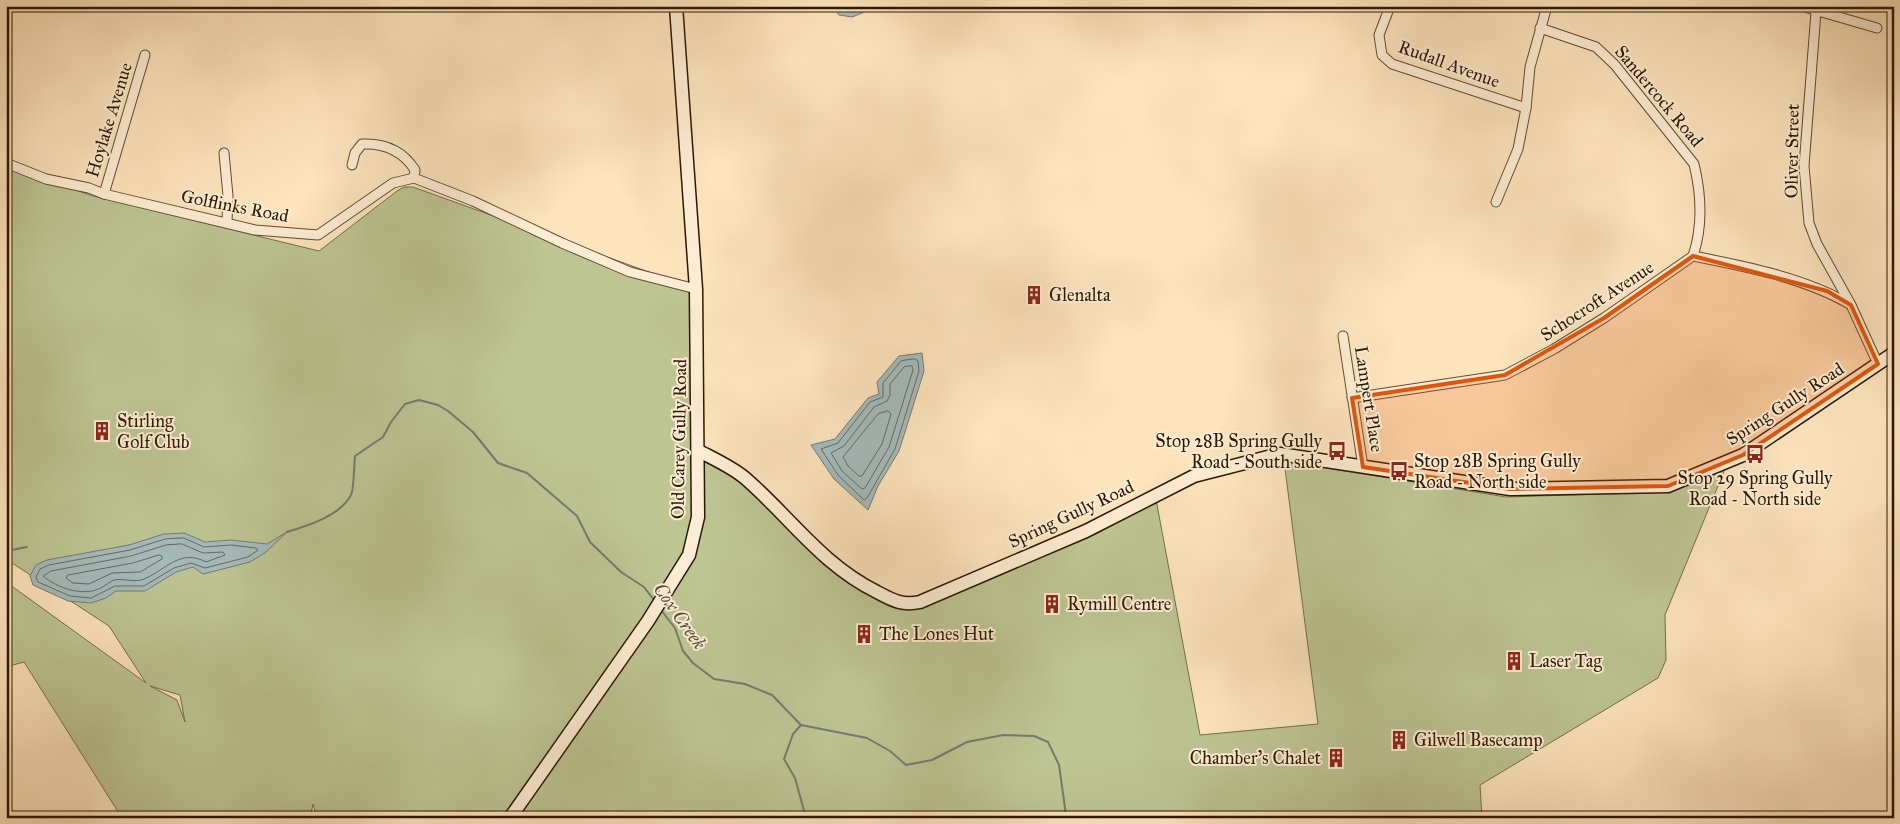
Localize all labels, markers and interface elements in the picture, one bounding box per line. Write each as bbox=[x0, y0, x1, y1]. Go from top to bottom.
street label: Rudall Avenue bbox=[1395, 35, 1503, 93]
street label: Sandercock Road bbox=[1610, 41, 1708, 151]
street label: Hoylake Avenue bbox=[81, 60, 137, 180]
street label: Oliver Street bbox=[1780, 103, 1804, 198]
street label: Golflinks Road bbox=[179, 185, 291, 227]
street label: Schocroft Avenue bbox=[1536, 256, 1658, 346]
building icon: Glenalta bbox=[1023, 284, 1045, 306]
place label: Glenalta bbox=[1049, 284, 1111, 306]
street label: Lampert Place bbox=[1350, 344, 1388, 454]
street label: Spring Gully Road bbox=[1722, 358, 1849, 451]
street label: Old Carey Gully Road bbox=[667, 359, 691, 519]
place label: Stirling Golf Club bbox=[117, 410, 190, 453]
building icon: Stirling Golf Club bbox=[91, 420, 113, 442]
place label: Stop 28B Spring Gully Road - South side bbox=[1155, 430, 1323, 473]
bus stop icon: Stop 28B Spring Gully Road - South side bbox=[1326, 440, 1348, 462]
bus stop icon: Stop 29 Spring Gully Road - North side bbox=[1744, 443, 1766, 465]
place label: Stop 28B Spring Gully Road - North side bbox=[1414, 450, 1581, 493]
bus stop icon: Stop 28B Spring Gully Road - North side bbox=[1388, 460, 1410, 482]
place label: Stop 29 Spring Gully Road - North side bbox=[1678, 467, 1833, 510]
street label: Spring Gully Road bbox=[1005, 475, 1138, 554]
water label: Cox Creek bbox=[649, 578, 712, 654]
building icon: Rymill Centre bbox=[1041, 593, 1063, 615]
place label: Rymill Centre bbox=[1067, 593, 1171, 615]
building icon: The Lones Hut bbox=[853, 623, 875, 645]
place label: The Lones Hut bbox=[879, 623, 995, 645]
building icon: Laser Tag bbox=[1503, 650, 1525, 672]
place label: Laser Tag bbox=[1529, 650, 1602, 673]
building icon: Gilwell Basecamp bbox=[1388, 729, 1410, 751]
place label: Gilwell Basecamp bbox=[1414, 729, 1542, 751]
place label: Chamber's Chalet bbox=[1190, 747, 1322, 769]
building icon: Chamber's Chalet bbox=[1325, 747, 1347, 769]

